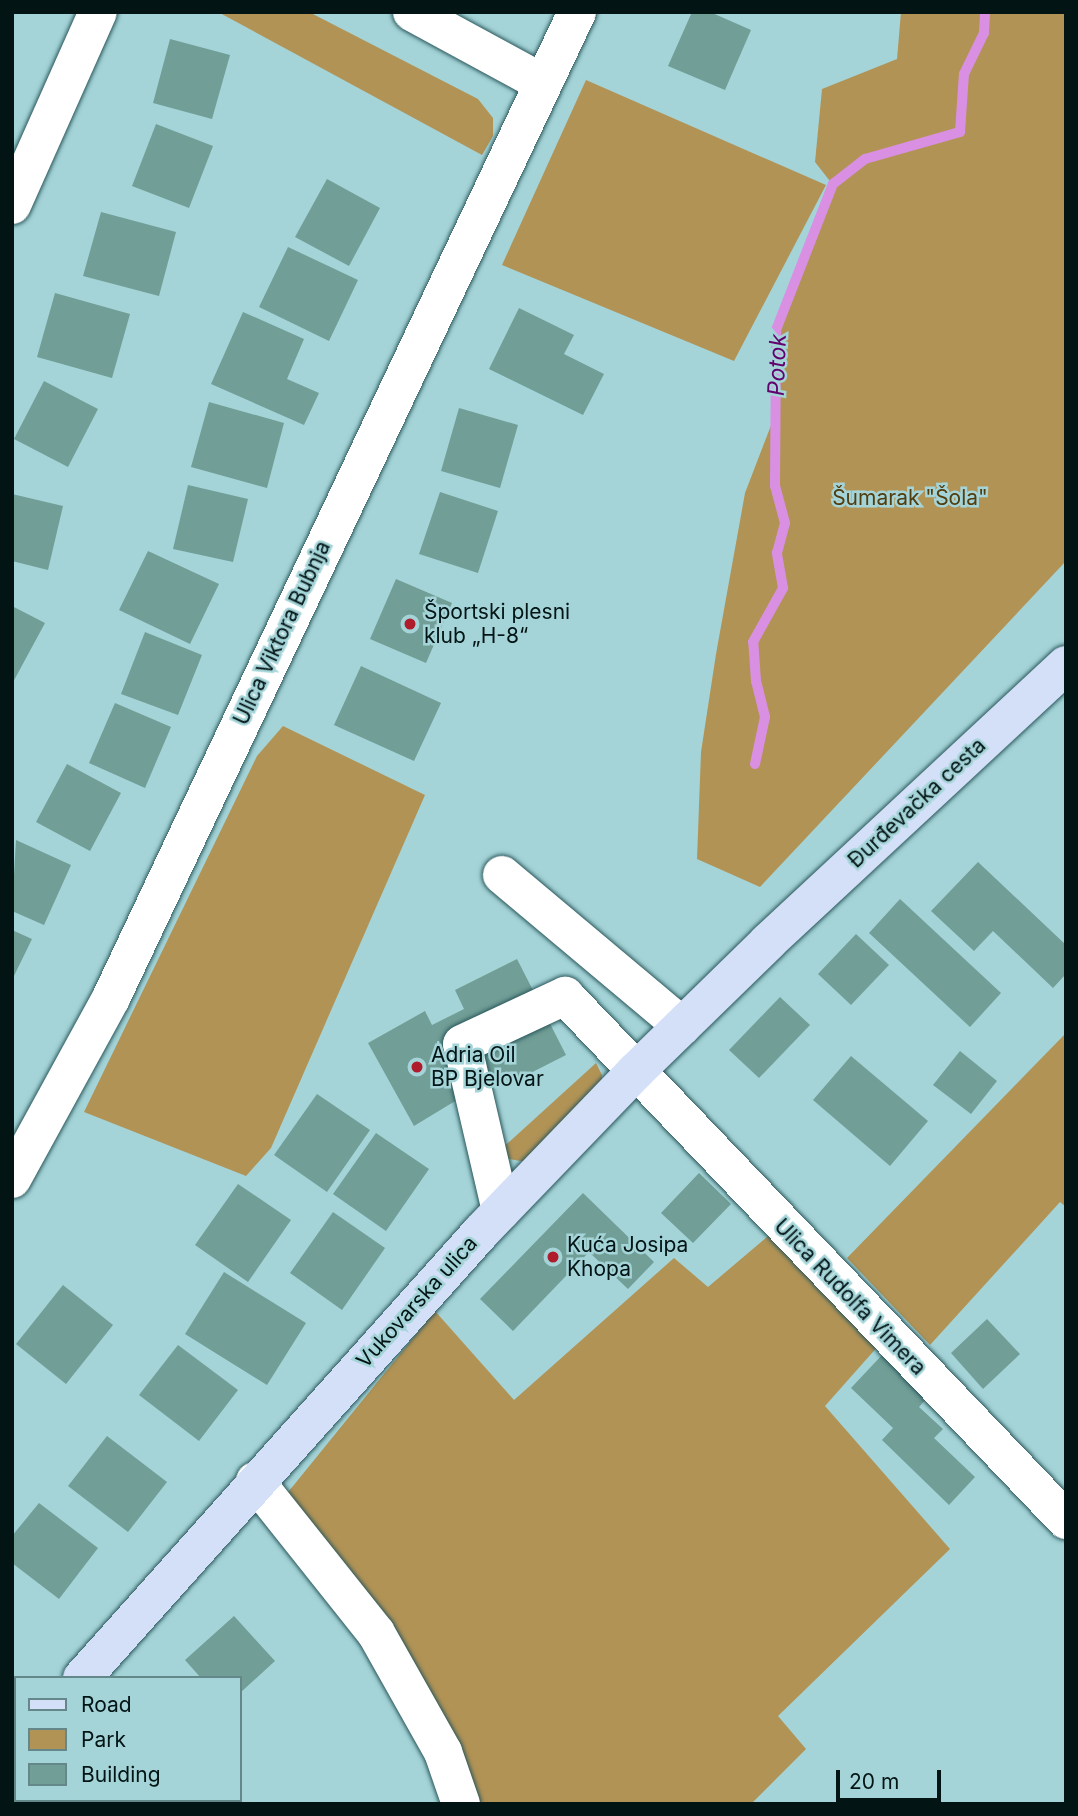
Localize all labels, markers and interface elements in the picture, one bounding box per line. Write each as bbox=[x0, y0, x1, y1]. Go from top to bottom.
water label: Potok bbox=[762, 333, 792, 397]
park label: Šumarak "Šola" bbox=[832, 485, 988, 511]
street label: Ulica Viktora Bubnja bbox=[228, 537, 336, 729]
place label: Športski plesni klub „H-8“ bbox=[424, 599, 570, 649]
marker: Športski plesni klub „H-8“ bbox=[402, 616, 418, 632]
street label: Đurđevačka cesta bbox=[843, 733, 991, 873]
place label: Adria Oil BP Bjelovar bbox=[431, 1042, 544, 1092]
marker: Adria Oil BP Bjelovar bbox=[409, 1059, 425, 1075]
street label: Ulica Rudolfa Vimera bbox=[769, 1214, 931, 1380]
street label: Vukovarska ulica bbox=[351, 1231, 483, 1373]
place label: Kuća Josipa Khopa bbox=[567, 1232, 688, 1282]
marker: Kuća Josipa Khopa bbox=[545, 1249, 561, 1265]
legend bbox=[14, 1676, 242, 1802]
text: Road bbox=[81, 1692, 132, 1717]
text: Park bbox=[81, 1727, 126, 1752]
scale bar bbox=[840, 1756, 945, 1800]
text: Building bbox=[81, 1762, 161, 1787]
text: 20 m bbox=[849, 1769, 899, 1794]

